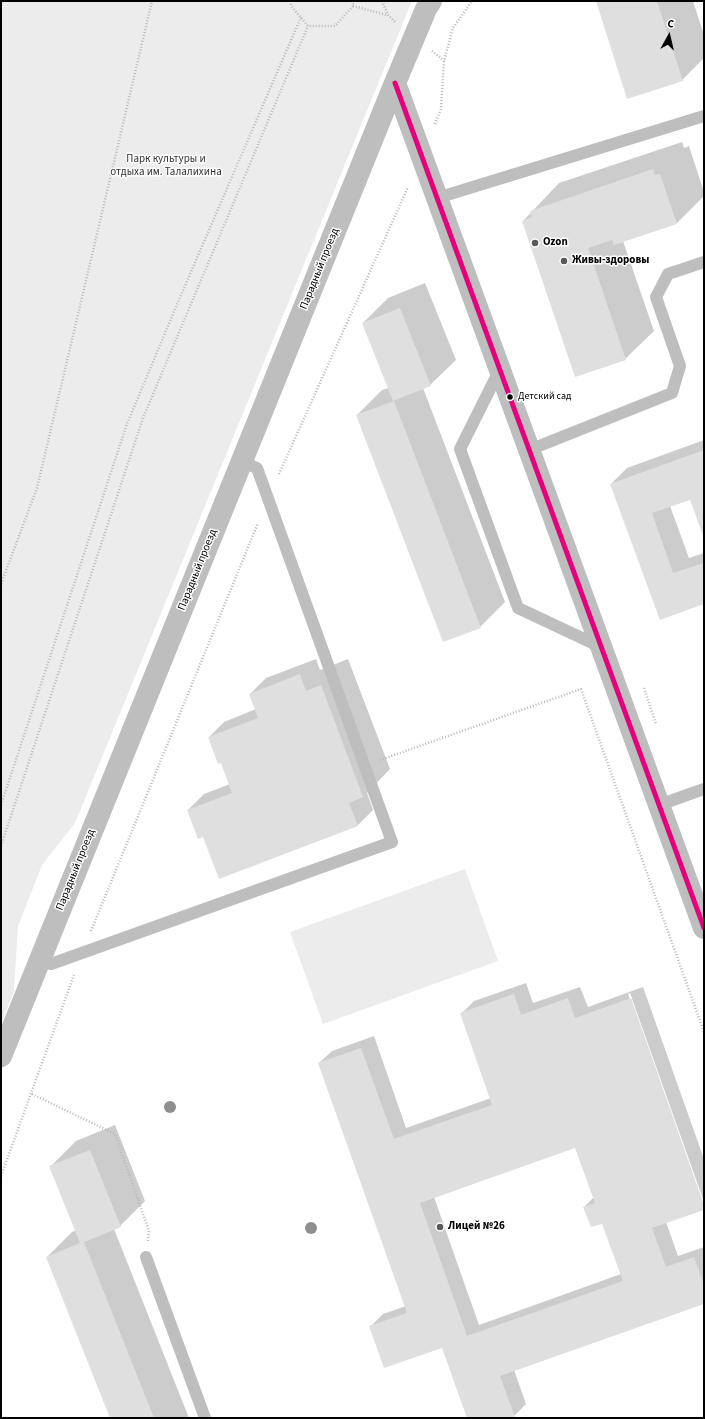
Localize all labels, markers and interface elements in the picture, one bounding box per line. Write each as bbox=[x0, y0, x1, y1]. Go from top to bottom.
north arrow bbox=[649, 16, 689, 56]
text: С bbox=[667, 16, 675, 31]
park label: Парк культуры и отдыха им. Талалихина bbox=[110, 153, 222, 179]
street label: Парадный проезд bbox=[298, 226, 342, 312]
place label: Ozon bbox=[543, 236, 568, 250]
marker: Ozon bbox=[530, 238, 540, 248]
place label: Живы-здоровы bbox=[572, 254, 649, 268]
marker: Живы-здоровы bbox=[559, 256, 569, 266]
place label: Детский сад bbox=[518, 391, 571, 403]
marker: Детский сад bbox=[505, 392, 515, 402]
street label: Парадный проезд bbox=[176, 527, 220, 613]
street label: Парадный проезд bbox=[54, 827, 98, 913]
place label: Лицей №26 bbox=[448, 1220, 505, 1234]
marker: Лицей №26 bbox=[435, 1222, 445, 1232]

